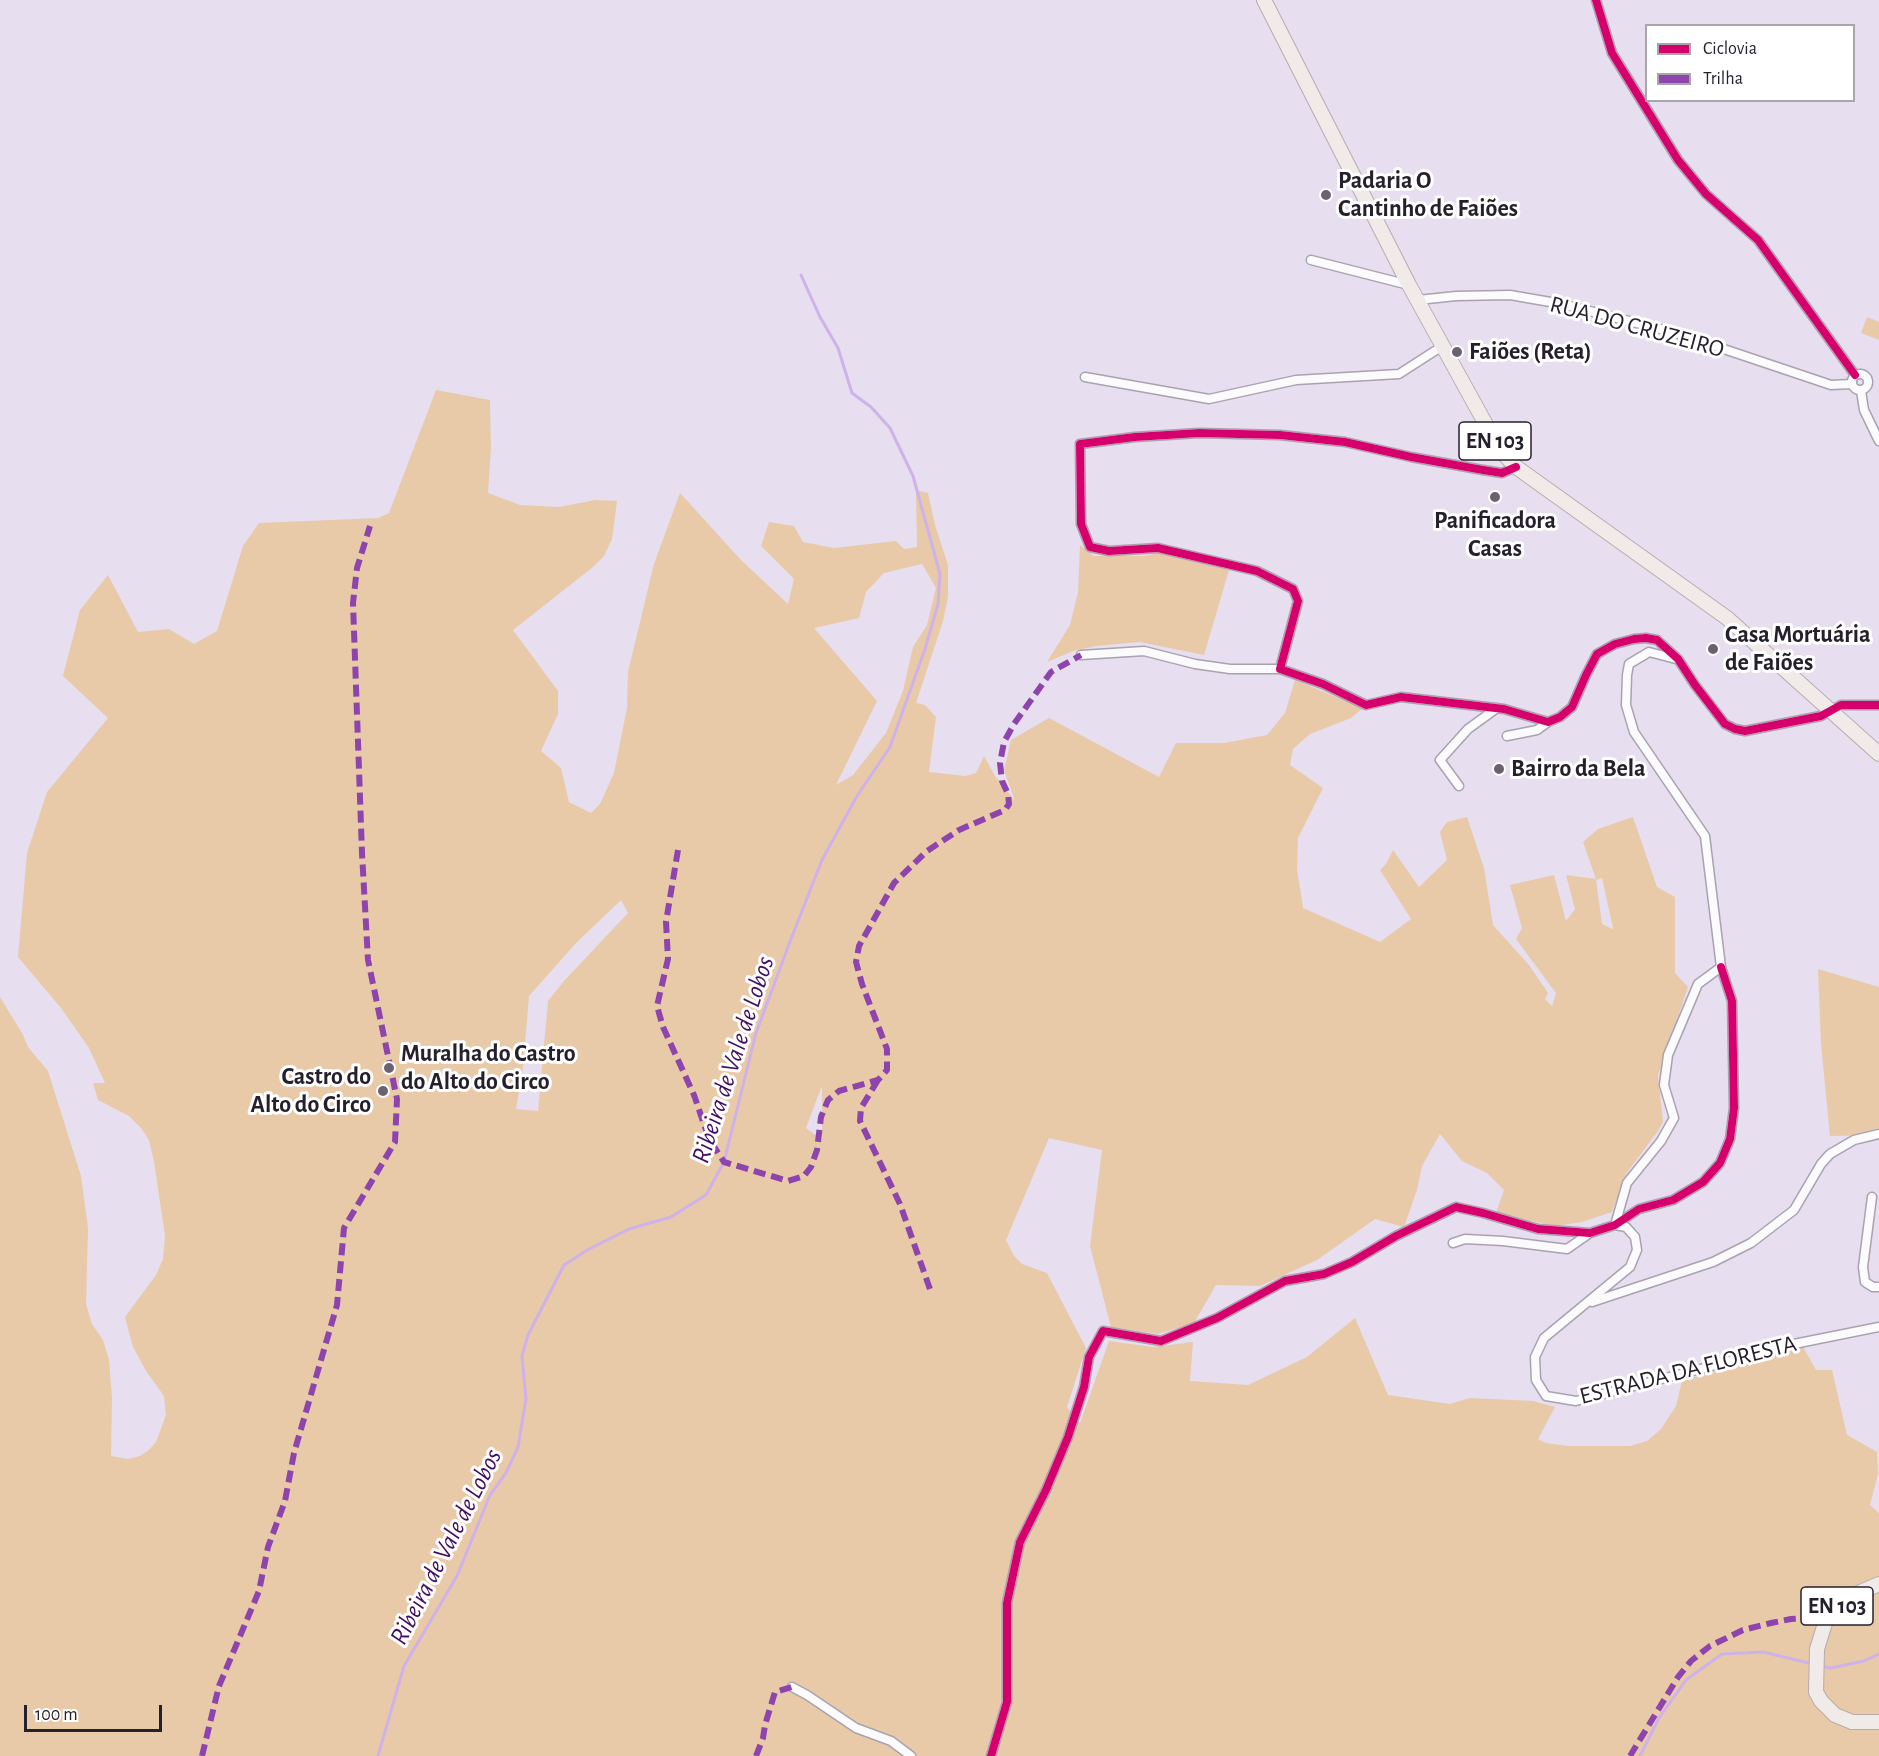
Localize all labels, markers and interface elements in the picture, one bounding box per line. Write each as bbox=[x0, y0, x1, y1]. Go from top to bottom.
legend bbox=[1645, 24, 1855, 102]
text: Ciclovia bbox=[1703, 40, 1757, 58]
text: Trilha bbox=[1703, 70, 1743, 88]
place label: Padaria O Cantinho de Faiões bbox=[1338, 167, 1518, 223]
marker: Padaria O Cantinho de Faiões bbox=[1319, 188, 1333, 202]
street label: RUA DO CRUZEIRO bbox=[1547, 290, 1727, 364]
place label: Faiões (Reta) bbox=[1469, 338, 1592, 366]
marker: Faiões (Reta) bbox=[1450, 345, 1464, 359]
road number: EN 103 bbox=[1459, 422, 1531, 460]
marker: Panificadora Casas bbox=[1488, 490, 1502, 504]
place label: Panificadora Casas bbox=[1434, 507, 1556, 563]
place label: Casa Mortuária de Faiões bbox=[1725, 621, 1870, 677]
marker: Casa Mortuária de Faiões bbox=[1706, 642, 1720, 656]
place label: Bairro da Bela bbox=[1511, 755, 1646, 783]
marker: Bairro da Bela bbox=[1492, 762, 1506, 776]
water label: Ribeira de Vale de Lobos bbox=[685, 953, 781, 1167]
place label: Muralha do Castro do Alto do Circo bbox=[401, 1040, 576, 1096]
marker: Muralha do Castro do Alto do Circo bbox=[382, 1061, 396, 1075]
place label: Castro do Alto do Circo bbox=[250, 1063, 371, 1119]
marker: Castro do Alto do Circo bbox=[376, 1084, 390, 1098]
street label: ESTRADA DA FLORESTA bbox=[1577, 1329, 1799, 1411]
water label: Ribeira de Vale de Lobos bbox=[383, 1444, 509, 1650]
road number: EN 103 bbox=[1801, 1587, 1873, 1625]
scale bar bbox=[27, 1693, 165, 1731]
text: 100 m bbox=[35, 1706, 78, 1724]

